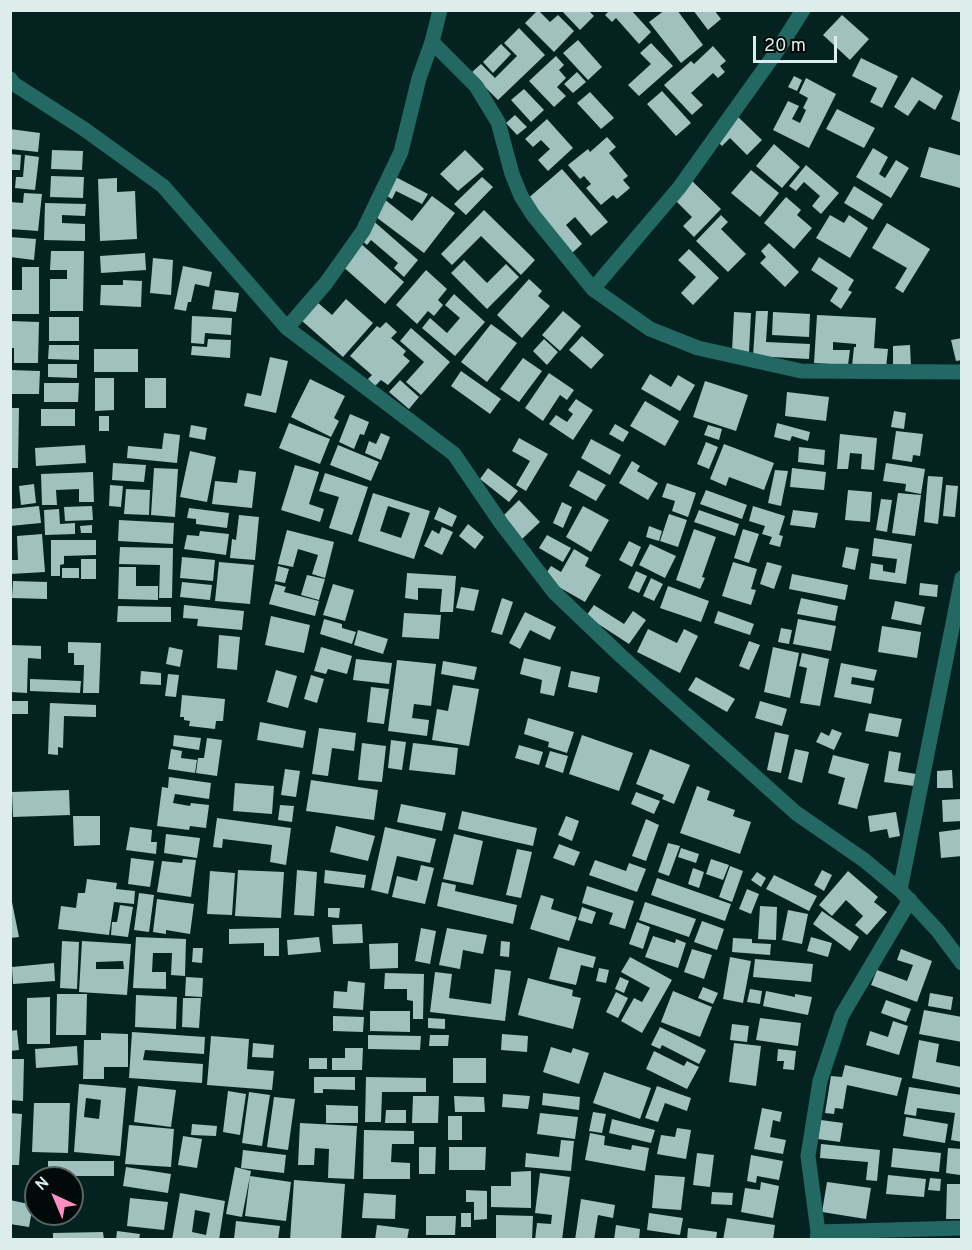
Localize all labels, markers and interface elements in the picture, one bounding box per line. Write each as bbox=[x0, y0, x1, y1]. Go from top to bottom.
scale bar bbox=[756, 24, 840, 62]
text: 20 m bbox=[764, 35, 806, 58]
north arrow bbox=[24, 1166, 84, 1226]
text: N bbox=[32, 1173, 54, 1196]

